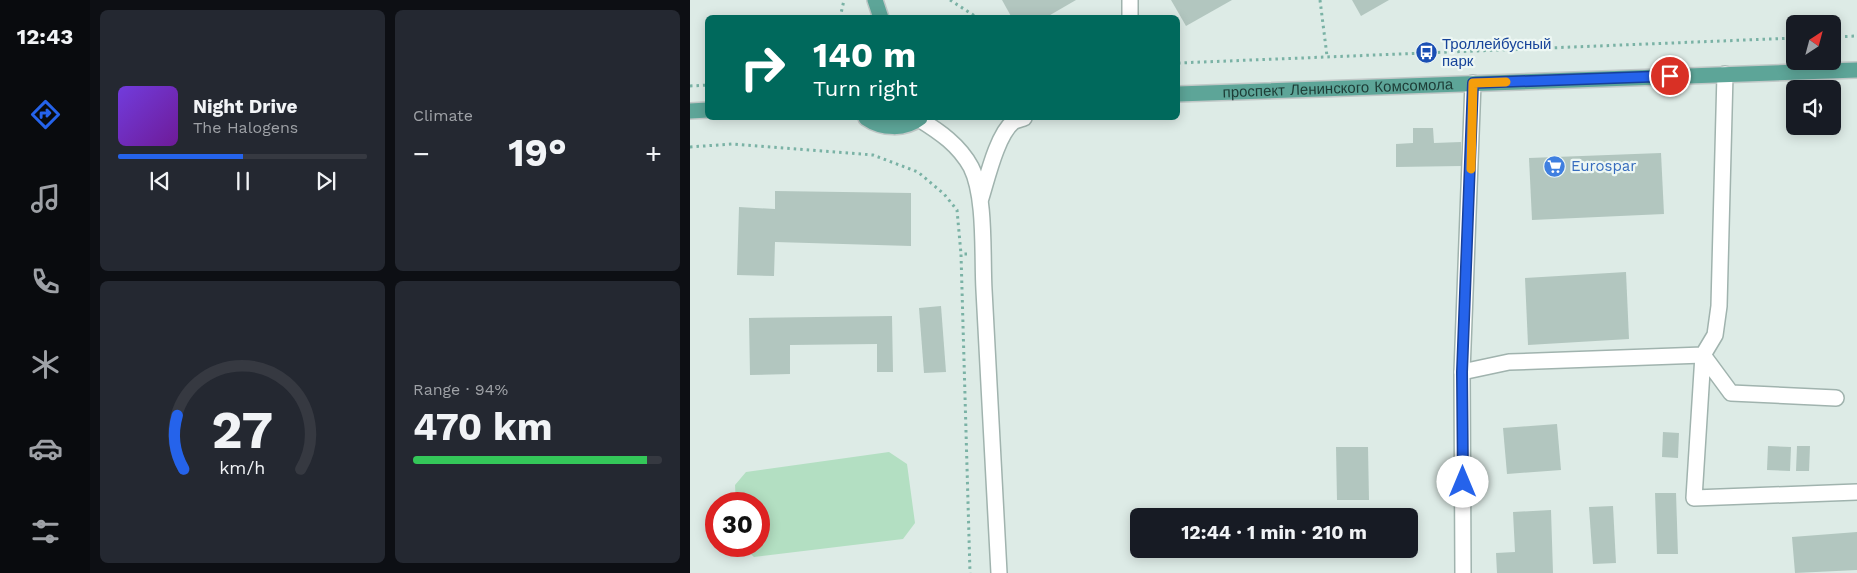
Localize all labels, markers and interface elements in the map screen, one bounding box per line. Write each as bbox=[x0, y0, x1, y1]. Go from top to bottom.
north arrow bbox=[1786, 15, 1841, 70]
map controls bbox=[1786, 15, 1841, 135]
text: 12:43 bbox=[17, 24, 73, 49]
text: 140 m bbox=[813, 34, 916, 76]
icon: right bbox=[730, 35, 795, 100]
place label: Троллейбусный парк bbox=[1442, 35, 1551, 70]
bus stop icon: Троллейбусный парк bbox=[1414, 41, 1438, 65]
pin bbox=[1649, 55, 1691, 97]
icon: arrive bbox=[1656, 62, 1684, 90]
street label: проспект Ленинского Комсомола bbox=[1222, 75, 1454, 101]
text: Turn right bbox=[813, 76, 918, 101]
button: sound bbox=[1786, 80, 1841, 135]
text: Night Drive bbox=[193, 95, 298, 118]
icon: directions bbox=[28, 97, 63, 132]
text: Climate bbox=[413, 106, 473, 125]
text: The Halogens bbox=[193, 118, 298, 137]
text: 19° bbox=[508, 131, 567, 175]
text: − bbox=[413, 137, 430, 170]
text: + bbox=[645, 137, 662, 170]
supermarket icon: Eurospar bbox=[1543, 154, 1567, 178]
place label: Eurospar bbox=[1571, 157, 1636, 175]
icon: previous bbox=[146, 167, 174, 195]
icon: pause bbox=[229, 167, 257, 195]
icon: next bbox=[312, 167, 340, 195]
icon: music bbox=[28, 181, 63, 216]
icon: phone bbox=[28, 264, 63, 299]
icon: climate bbox=[28, 347, 63, 382]
text: Range · 94% bbox=[413, 380, 508, 399]
text: 27 bbox=[212, 400, 273, 461]
text: 470 km bbox=[413, 405, 553, 449]
icon: car bbox=[28, 431, 63, 466]
position arrow bbox=[1436, 455, 1488, 507]
text: km/h bbox=[219, 457, 266, 478]
speed limit sign: 30 bbox=[705, 492, 770, 557]
icon: filters bbox=[28, 514, 63, 549]
text: 12:44 · 1 min · 210 m bbox=[1181, 521, 1367, 544]

